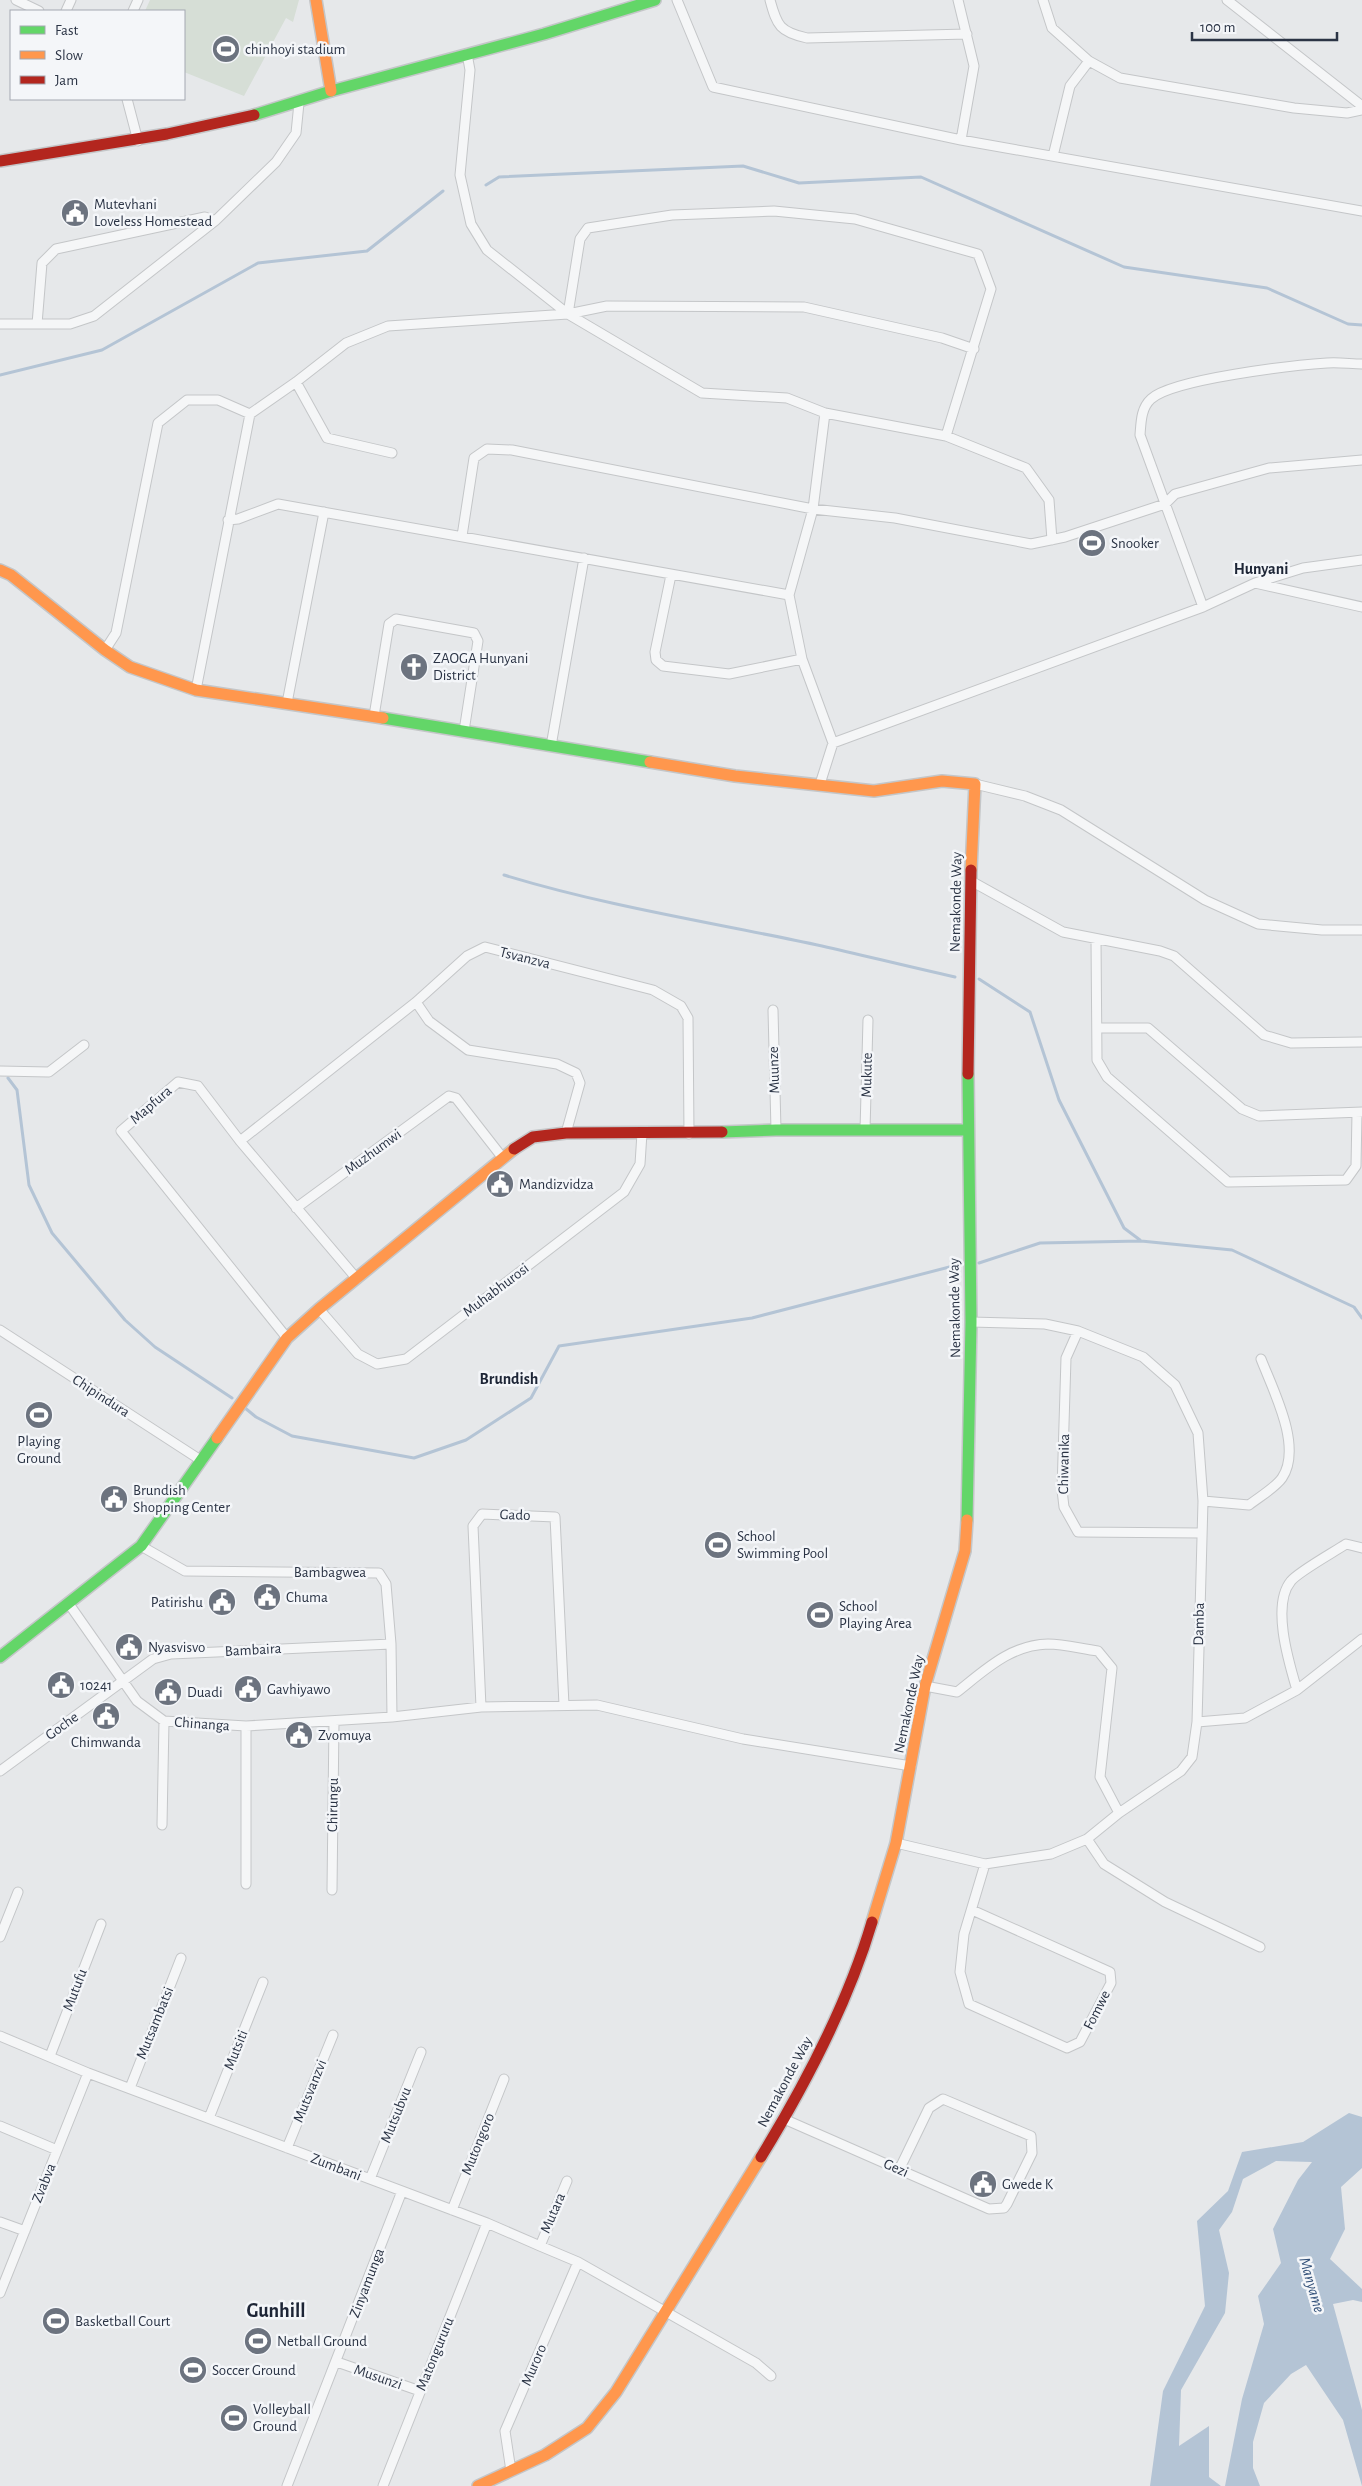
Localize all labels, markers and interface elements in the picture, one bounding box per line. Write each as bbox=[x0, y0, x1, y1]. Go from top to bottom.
legend bbox=[10, 10, 185, 100]
scale bar bbox=[1192, 10, 1337, 42]
text: 100 m bbox=[1200, 20, 1235, 35]
text: Fast bbox=[55, 23, 79, 38]
sports icon: chinhoyi stadium bbox=[211, 34, 241, 64]
place label: chinhoyi stadium bbox=[245, 42, 346, 57]
text: Slow bbox=[55, 48, 83, 63]
text: Jam bbox=[55, 73, 78, 88]
place label: Mutevhani Loveless Homestead bbox=[94, 197, 212, 229]
public building icon: Mutevhani Loveless Homestead bbox=[60, 198, 90, 228]
sports icon: Snooker bbox=[1077, 528, 1107, 558]
place label: Snooker bbox=[1111, 536, 1159, 551]
district label: Hunyani bbox=[1234, 561, 1288, 578]
place label: ZAOGA Hunyani District bbox=[433, 651, 528, 683]
church icon: ZAOGA Hunyani District bbox=[399, 652, 429, 682]
street label: Nemakonde Way bbox=[948, 851, 964, 952]
street label: Tsvanzva bbox=[498, 944, 552, 972]
street label: Muunze bbox=[766, 1046, 782, 1094]
street label: Mukute bbox=[859, 1052, 875, 1098]
street label: Mapfura bbox=[127, 1083, 175, 1127]
street label: Muzhumwi bbox=[342, 1126, 404, 1178]
public building icon: Mandizvidza bbox=[485, 1169, 515, 1199]
place label: Mandizvidza bbox=[519, 1177, 594, 1192]
street label: Nemakonde Way bbox=[947, 1257, 963, 1358]
street label: Muhabhurosi bbox=[460, 1260, 532, 1320]
district label: Brundish bbox=[480, 1371, 538, 1387]
street label: Chipindura bbox=[70, 1372, 132, 1420]
sports icon: Playing Ground bbox=[24, 1400, 54, 1430]
street label: Chiwanika bbox=[1056, 1433, 1072, 1494]
place label: Playing Ground bbox=[17, 1434, 61, 1466]
place label: Brundish Shopping Center bbox=[133, 1483, 230, 1515]
public building icon: Brundish Shopping Center bbox=[99, 1484, 129, 1514]
street label: Gado bbox=[499, 1507, 531, 1523]
place label: School Swimming Pool bbox=[737, 1529, 828, 1561]
sports icon: School Swimming Pool bbox=[703, 1530, 733, 1560]
street label: Bambagwea bbox=[294, 1565, 366, 1580]
public building icon: Chuma bbox=[252, 1582, 282, 1612]
public building icon: Patirishu bbox=[207, 1587, 237, 1617]
place label: Chuma bbox=[286, 1590, 328, 1605]
place label: Patirishu bbox=[151, 1595, 203, 1610]
place label: School Playing Area bbox=[839, 1599, 912, 1631]
sports icon: School Playing Area bbox=[805, 1600, 835, 1630]
street label: Damba bbox=[1191, 1602, 1207, 1646]
public building icon: Nyasvisvo bbox=[114, 1632, 144, 1662]
place label: Nyasvisvo bbox=[148, 1640, 205, 1655]
street label: Bambaira bbox=[224, 1641, 282, 1659]
street label: Nemakonde Way bbox=[891, 1653, 927, 1755]
public building icon: 10241 bbox=[46, 1670, 76, 1700]
public building icon: Gavhiyawo bbox=[233, 1674, 263, 1704]
public building icon: Duadi bbox=[153, 1677, 183, 1707]
place label: 10241 bbox=[80, 1678, 112, 1693]
place label: Gavhiyawo bbox=[267, 1682, 331, 1697]
place label: Duadi bbox=[187, 1685, 223, 1700]
public building icon: Chimwanda bbox=[91, 1701, 121, 1731]
street label: Goche bbox=[43, 1709, 81, 1743]
street label: Chinanga bbox=[174, 1715, 230, 1733]
public building icon: Zvomuya bbox=[284, 1720, 314, 1750]
place label: Zvomuya bbox=[318, 1728, 372, 1743]
place label: Chimwanda bbox=[71, 1735, 141, 1750]
street label: Chirungu bbox=[325, 1777, 341, 1832]
street label: Mutufu bbox=[60, 1967, 90, 2013]
street label: Mutsambatsi bbox=[134, 1985, 176, 2061]
street label: Fomwe bbox=[1081, 1988, 1113, 2032]
street label: Mutsiti bbox=[221, 2028, 251, 2072]
street label: Nemakonde Way bbox=[755, 2034, 815, 2130]
street label: Mutsvanzvi bbox=[291, 2057, 329, 2125]
street label: Mutsubvu bbox=[378, 2085, 414, 2145]
street label: Mutongoro bbox=[459, 2111, 497, 2177]
street label: Zumbani bbox=[309, 2150, 363, 2184]
street label: Gezi bbox=[881, 2156, 911, 2180]
street label: Zvabva bbox=[29, 2161, 59, 2205]
public building icon: Gwede K bbox=[968, 2169, 998, 2199]
place label: Gwede K bbox=[1002, 2177, 1054, 2192]
street label: Mutara bbox=[538, 2191, 568, 2235]
street label: Zinyamunga bbox=[347, 2246, 387, 2320]
water label: Manyame bbox=[1296, 2255, 1328, 2315]
district label: Gunhill bbox=[247, 2301, 305, 2321]
sports icon: Basketball Court bbox=[41, 2306, 71, 2336]
place label: Basketball Court bbox=[75, 2314, 171, 2329]
street label: Matongururu bbox=[413, 2315, 457, 2393]
sports icon: Netball Ground bbox=[243, 2326, 273, 2356]
place label: Netball Ground bbox=[277, 2334, 367, 2349]
street label: Muroro bbox=[519, 2342, 549, 2388]
sports icon: Soccer Ground bbox=[178, 2355, 208, 2385]
street label: Musunzi bbox=[352, 2362, 404, 2392]
place label: Soccer Ground bbox=[212, 2363, 296, 2378]
place label: Volleyball Ground bbox=[253, 2402, 311, 2434]
sports icon: Volleyball Ground bbox=[219, 2403, 249, 2433]

